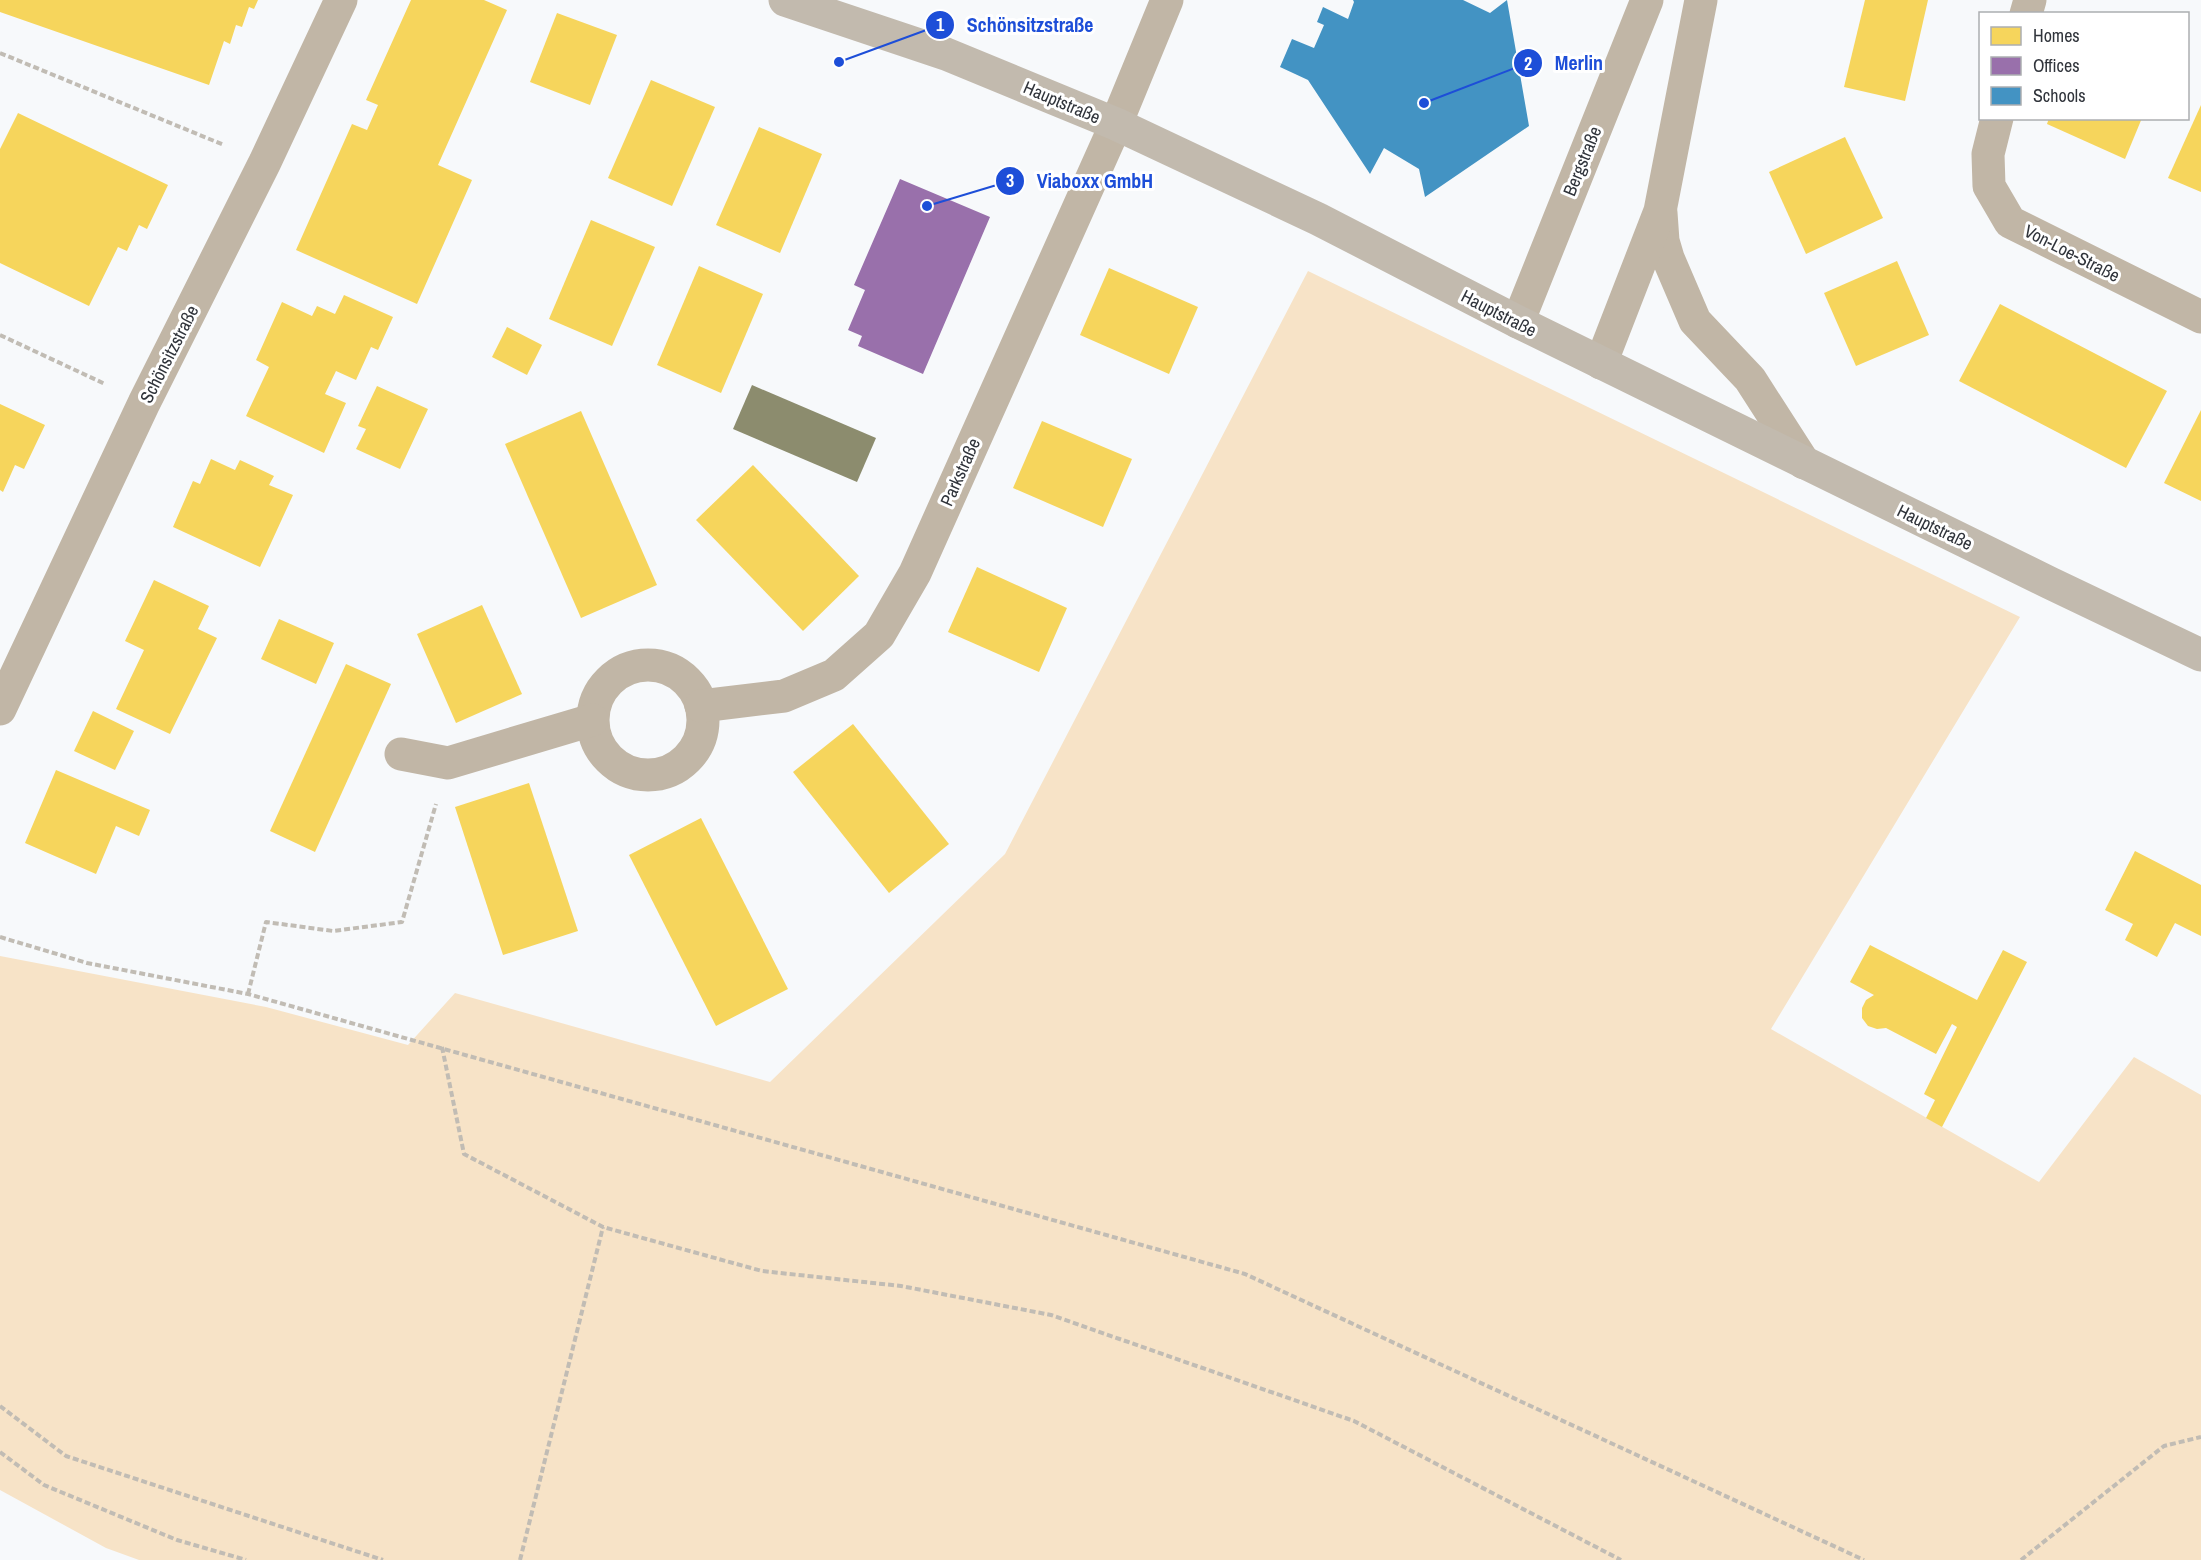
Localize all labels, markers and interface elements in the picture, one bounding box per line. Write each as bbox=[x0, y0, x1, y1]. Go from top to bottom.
callout: Schönsitzstraße bbox=[925, 6, 1106, 44]
text: Schönsitzstraße bbox=[967, 11, 1093, 38]
text: 1 bbox=[936, 12, 945, 37]
legend bbox=[1979, 12, 2189, 120]
text: Homes bbox=[2033, 23, 2080, 48]
callout: Merlin bbox=[1513, 44, 1615, 82]
text: Merlin bbox=[1555, 49, 1603, 76]
text: 2 bbox=[1524, 51, 1532, 76]
text: Offices bbox=[2033, 53, 2080, 78]
street label: Hauptstraße bbox=[1020, 75, 1104, 129]
text: Schools bbox=[2033, 83, 2086, 108]
street label: Bergstraße bbox=[1557, 122, 1607, 200]
callout: Viaboxx GmbH bbox=[995, 162, 1165, 200]
text: Viaboxx GmbH bbox=[1037, 167, 1153, 194]
text: 3 bbox=[1006, 168, 1014, 193]
street label: Von-Loe-Straße bbox=[2020, 218, 2124, 288]
street label: Hauptstraße bbox=[1457, 283, 1541, 343]
street label: Schönsitzstraße bbox=[134, 301, 204, 407]
street label: Parkstraße bbox=[934, 434, 986, 510]
street label: Hauptstraße bbox=[1893, 498, 1977, 556]

